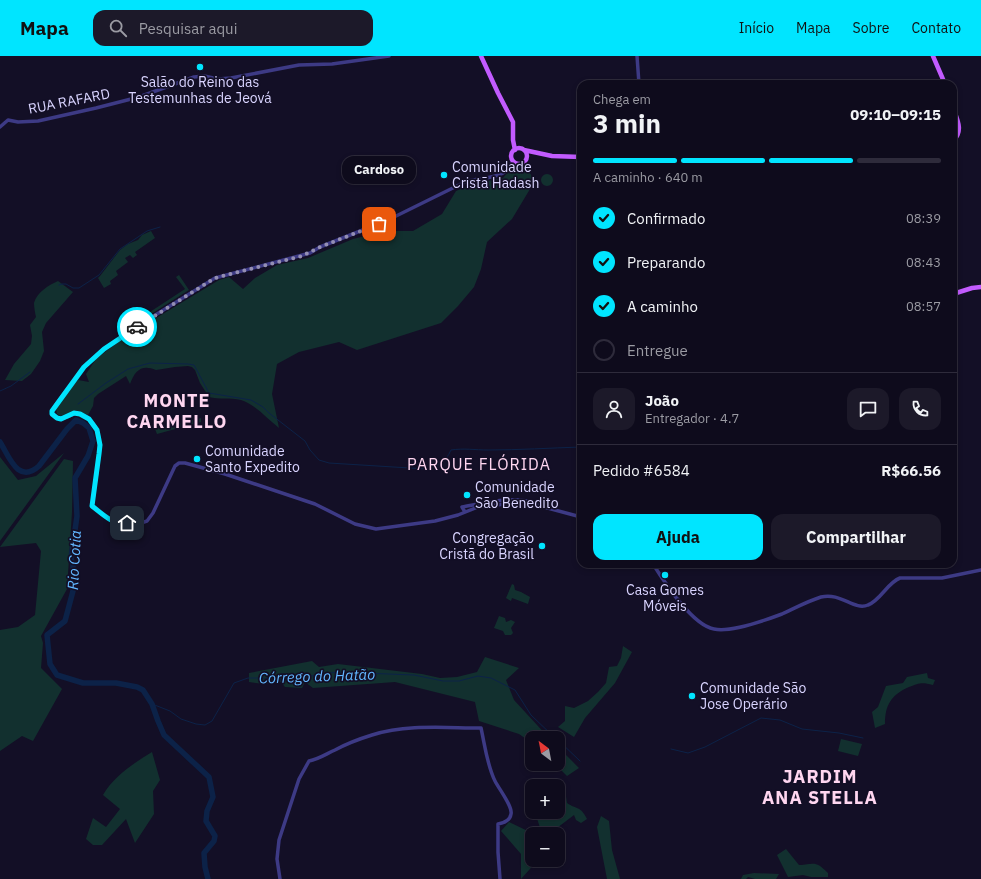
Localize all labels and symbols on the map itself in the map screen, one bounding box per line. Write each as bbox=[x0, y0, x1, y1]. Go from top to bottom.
marker: Salão do Reino das Testemunhas de Jeová bbox=[195, 62, 205, 72]
place label: Salão do Reino das Testemunhas de Jeová bbox=[128, 73, 272, 107]
street label: RUA RAFARD bbox=[27, 84, 111, 118]
callout: Cardoso bbox=[342, 156, 416, 184]
place label: Comunidade Cristã Hadash bbox=[452, 158, 540, 192]
marker: Comunidade Cristã Hadash bbox=[439, 170, 449, 180]
pin bbox=[362, 207, 396, 241]
courier bbox=[117, 307, 157, 347]
district label: MONTE CARMELLO bbox=[127, 389, 227, 433]
place label: Comunidade Santo Expedito bbox=[205, 442, 300, 476]
district label: PARQUE FLÓRIDA bbox=[407, 453, 551, 474]
marker: Comunidade Santo Expedito bbox=[192, 454, 202, 464]
place label: Comunidade São Benedito bbox=[475, 478, 559, 512]
marker: Comunidade São Benedito bbox=[462, 490, 472, 500]
pin bbox=[110, 506, 144, 540]
water label: Rio Cotia bbox=[63, 529, 85, 590]
place label: Congregação Cristã do Brasil bbox=[439, 529, 534, 563]
marker: Congregação Cristã do Brasil bbox=[537, 541, 547, 551]
marker: Casa Gomes Móveis bbox=[660, 570, 670, 580]
place label: Casa Gomes Móveis bbox=[626, 581, 704, 615]
water label: Córrego do Hatão bbox=[258, 664, 376, 688]
place label: Comunidade São Jose Operário bbox=[700, 679, 806, 713]
marker: Comunidade São Jose Operário bbox=[687, 691, 697, 701]
north arrow bbox=[525, 731, 565, 771]
district label: JARDIM ANA STELLA bbox=[762, 765, 878, 809]

